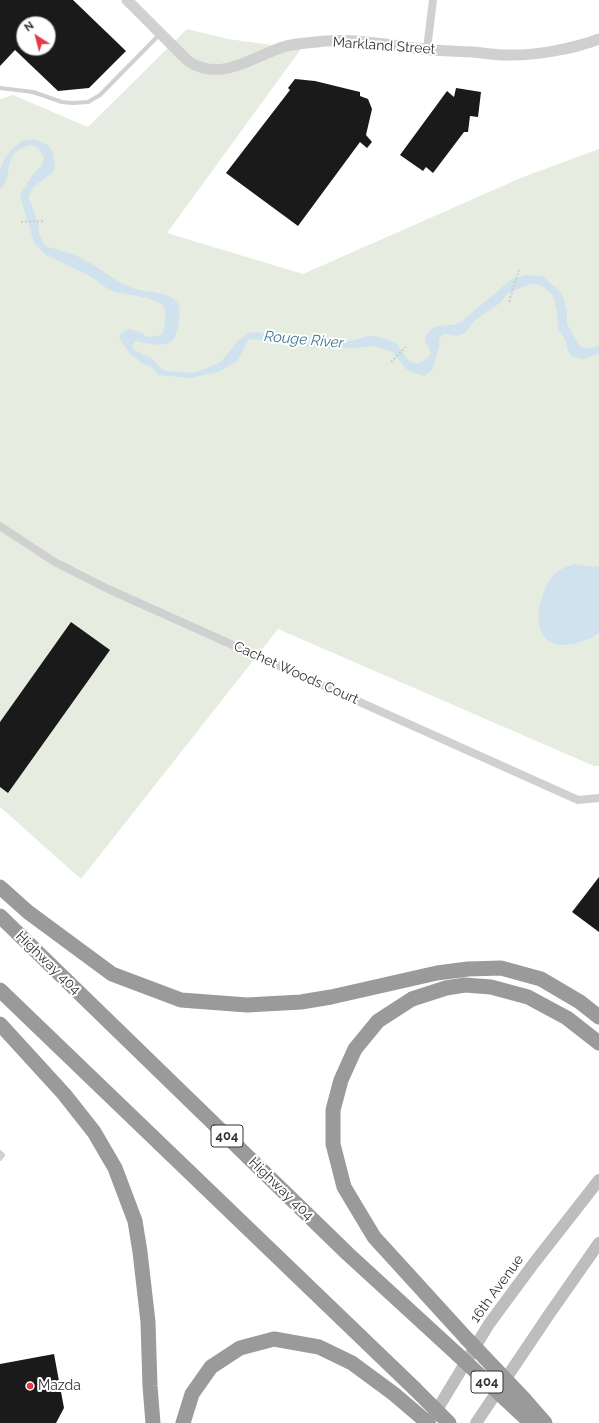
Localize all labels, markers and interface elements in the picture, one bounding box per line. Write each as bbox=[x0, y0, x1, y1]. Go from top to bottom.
north arrow bbox=[16, 16, 56, 56]
text: N bbox=[22, 19, 36, 34]
street label: Markland Street bbox=[332, 34, 436, 58]
water label: Rouge River bbox=[263, 328, 345, 352]
street label: Cachet Woods Court bbox=[231, 638, 361, 708]
street label: Highway 404 bbox=[12, 928, 84, 998]
road number: 404 bbox=[211, 1125, 243, 1147]
street label: Highway 404 bbox=[245, 1154, 317, 1224]
street label: 16th Avenue bbox=[467, 1252, 527, 1326]
road number: 404 bbox=[471, 1371, 503, 1393]
place label: Mazda bbox=[38, 1378, 81, 1394]
marker: Mazda bbox=[25, 1381, 35, 1391]

